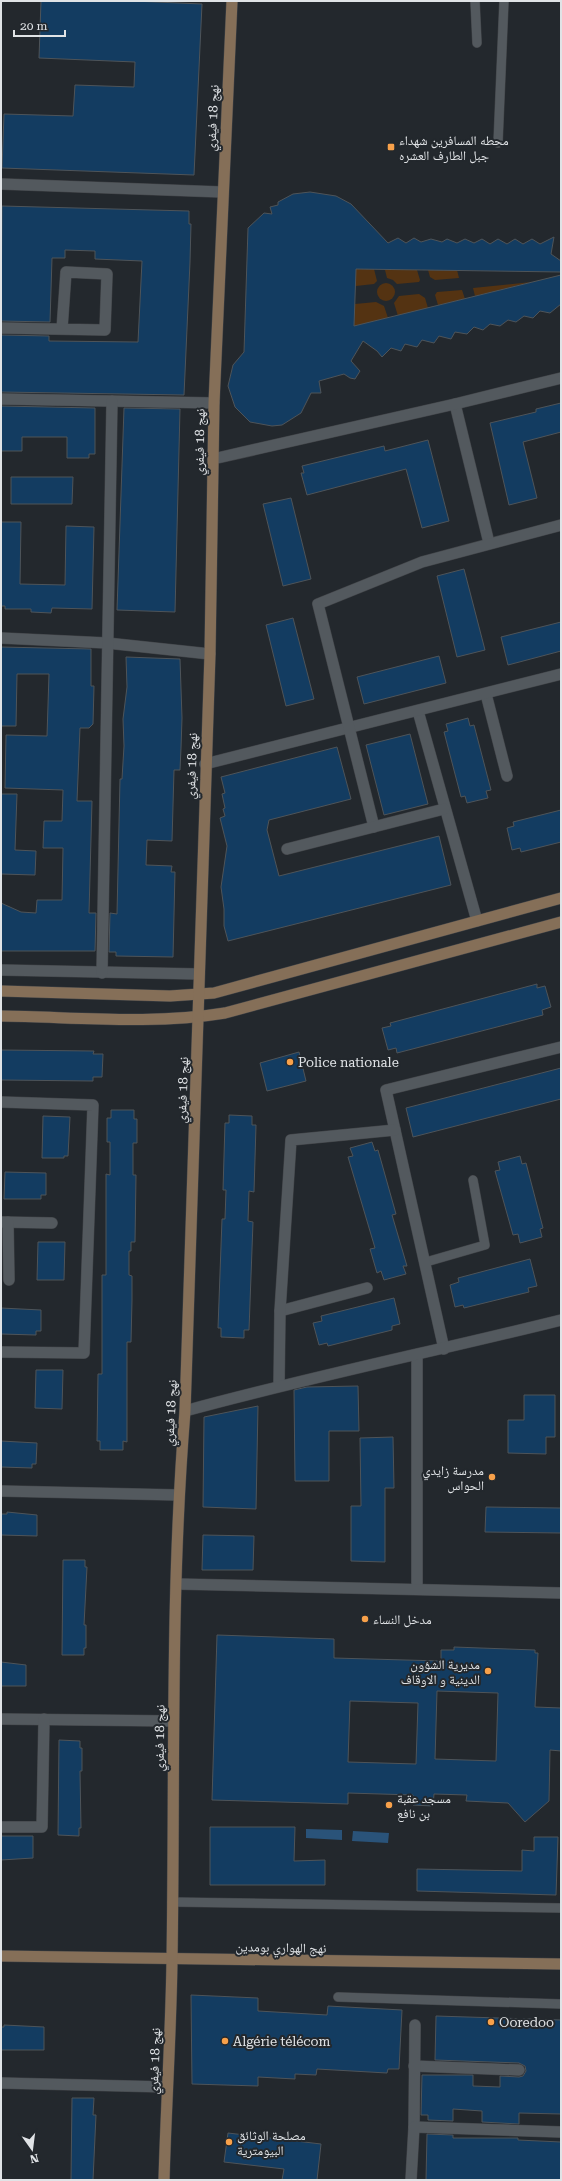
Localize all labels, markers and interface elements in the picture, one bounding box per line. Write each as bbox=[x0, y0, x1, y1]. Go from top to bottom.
scale bar bbox=[14, 12, 65, 38]
text: 20 m bbox=[20, 19, 47, 33]
street label: نهج 18 فيفري bbox=[203, 84, 225, 152]
place label: محطه المسافرين شهداء جبل الطارف العشره bbox=[399, 133, 509, 164]
marker: محطه المسافرين شهداء جبل الطارف العشره bbox=[386, 142, 396, 152]
street label: نهج 18 فيفري bbox=[191, 408, 211, 476]
street label: نهج 18 فيفري bbox=[183, 732, 203, 800]
place label: Police nationale bbox=[298, 1055, 399, 1070]
street label: نهج 18 فيفري bbox=[174, 1056, 194, 1124]
marker: Police nationale bbox=[285, 1057, 295, 1067]
street label: نهج 18 فيفري bbox=[161, 1379, 183, 1447]
place label: مدرسة زايدي الحواس bbox=[422, 1463, 484, 1494]
marker: مدرسة زايدي الحواس bbox=[487, 1472, 497, 1482]
place label: مدخل النساء bbox=[373, 1612, 432, 1628]
marker: مدخل النساء bbox=[360, 1614, 370, 1624]
place label: مديرية الشؤون الدينية و الاوقاف bbox=[401, 1657, 480, 1688]
marker: مديرية الشؤون الدينية و الاوقاف bbox=[483, 1666, 493, 1676]
street label: نهج 18 فيفري bbox=[151, 1704, 171, 1772]
place label: مسجد عقبة بن نافع bbox=[397, 1791, 451, 1823]
marker: مسجد عقبة بن نافع bbox=[384, 1800, 394, 1810]
street label: نهج الهواري بومدين bbox=[235, 1939, 326, 1959]
place label: Ooredoo bbox=[499, 2015, 554, 2030]
marker: Ooredoo bbox=[486, 2017, 496, 2027]
street label: نهج 18 فيفري bbox=[146, 2027, 166, 2095]
place label: Algérie télécom bbox=[233, 2034, 331, 2049]
marker: Algérie télécom bbox=[220, 2036, 230, 2046]
place label: مصلحة الوثائق البيومترية bbox=[237, 2128, 306, 2159]
north arrow bbox=[12, 2129, 52, 2169]
marker: مصلحة الوثائق البيومترية bbox=[224, 2137, 234, 2147]
text: N bbox=[28, 2151, 40, 2166]

